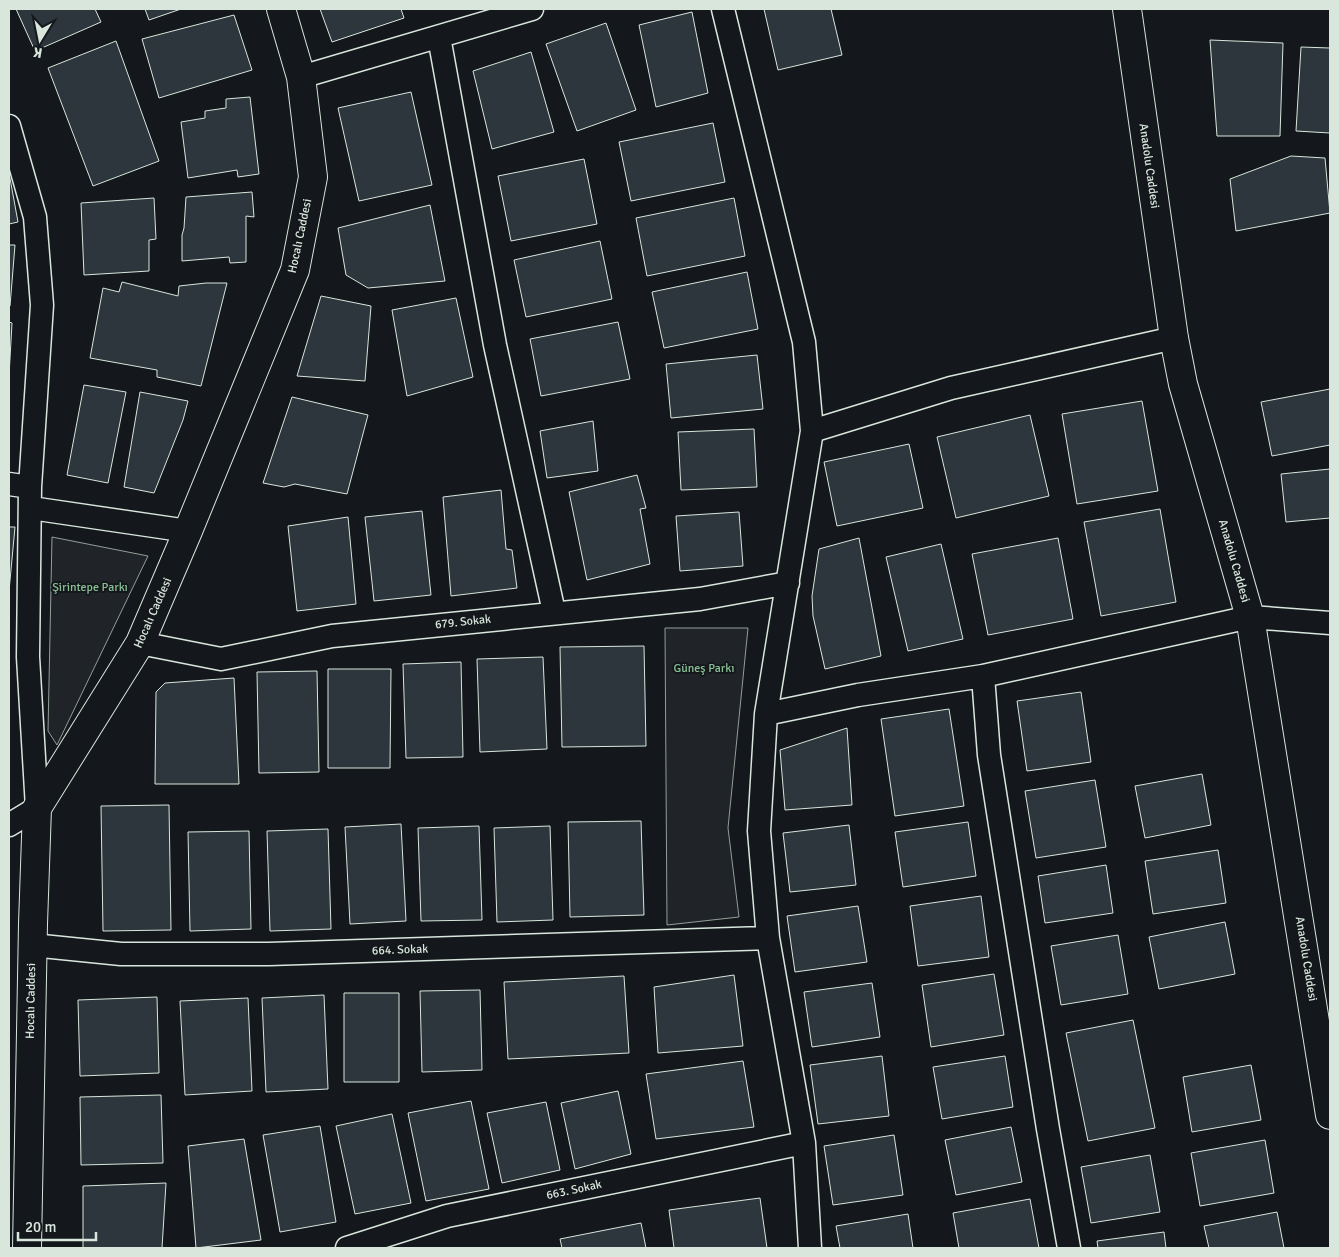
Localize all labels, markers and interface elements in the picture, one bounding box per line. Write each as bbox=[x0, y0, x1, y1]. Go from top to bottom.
north arrow bbox=[15, 15, 65, 65]
text: K bbox=[32, 43, 44, 61]
street label: Anadolu Caddesi bbox=[1136, 123, 1162, 209]
street label: Hocalı Caddesi bbox=[285, 197, 315, 275]
street label: Anadolu Caddesi bbox=[1215, 518, 1253, 604]
street label: Hocalı Caddesi bbox=[131, 575, 175, 651]
park label: Şirintepe Parkı bbox=[52, 580, 128, 595]
street label: 679. Sokak bbox=[434, 612, 492, 632]
park label: Güneş Parkı bbox=[674, 661, 734, 676]
street label: Anadolu Caddesi bbox=[1292, 916, 1320, 1002]
street label: 664. Sokak bbox=[372, 942, 428, 958]
street label: Hocalı Caddesi bbox=[23, 963, 39, 1039]
street label: 663. Sokak bbox=[545, 1177, 603, 1203]
scale bar bbox=[18, 1210, 95, 1242]
text: 20 m bbox=[25, 1218, 56, 1236]

